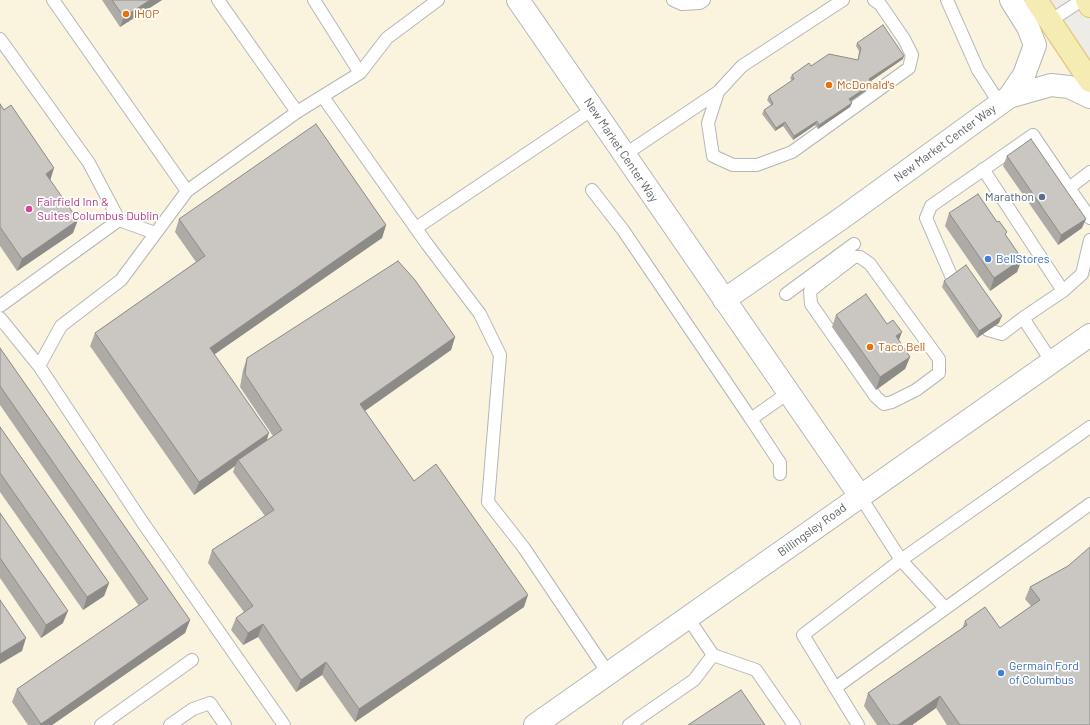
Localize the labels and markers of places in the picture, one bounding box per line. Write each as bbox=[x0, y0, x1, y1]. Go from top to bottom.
place label: IHOP bbox=[134, 7, 159, 21]
marker: IHOP bbox=[121, 9, 131, 19]
place label: McDonald's bbox=[837, 78, 895, 92]
marker: McDonald's bbox=[824, 80, 834, 90]
place label: Marathon bbox=[985, 190, 1034, 204]
marker: Marathon bbox=[1037, 192, 1047, 202]
place label: Fairfield Inn & Suites Columbus Dublin bbox=[37, 195, 159, 223]
marker: Fairfield Inn & Suites Columbus Dublin bbox=[24, 204, 34, 214]
place label: BellStores bbox=[996, 252, 1050, 266]
marker: BellStores bbox=[983, 254, 993, 264]
place label: Taco Bell bbox=[878, 340, 925, 354]
marker: Taco Bell bbox=[865, 342, 875, 352]
place label: Germain Ford of Columbus bbox=[1009, 659, 1079, 687]
marker: Germain Ford of Columbus bbox=[996, 668, 1006, 678]

